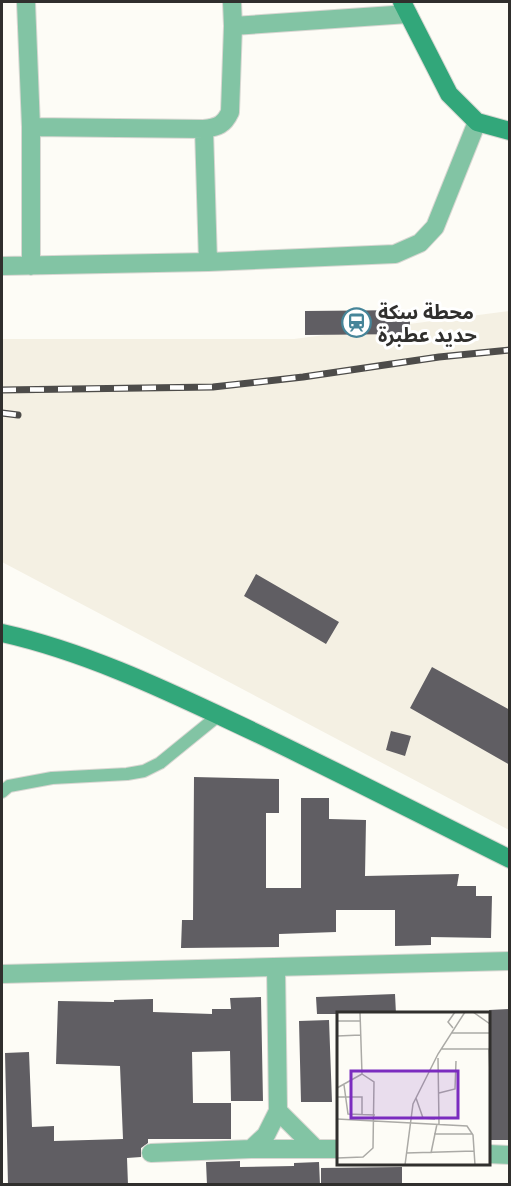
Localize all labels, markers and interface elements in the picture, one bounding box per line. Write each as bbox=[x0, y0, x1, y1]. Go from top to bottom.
place label: محطة سكة حديد عطبرة bbox=[378, 300, 477, 347]
station icon: محطة سكة حديد عطبرة bbox=[341, 307, 373, 339]
inset map bbox=[337, 1012, 490, 1165]

